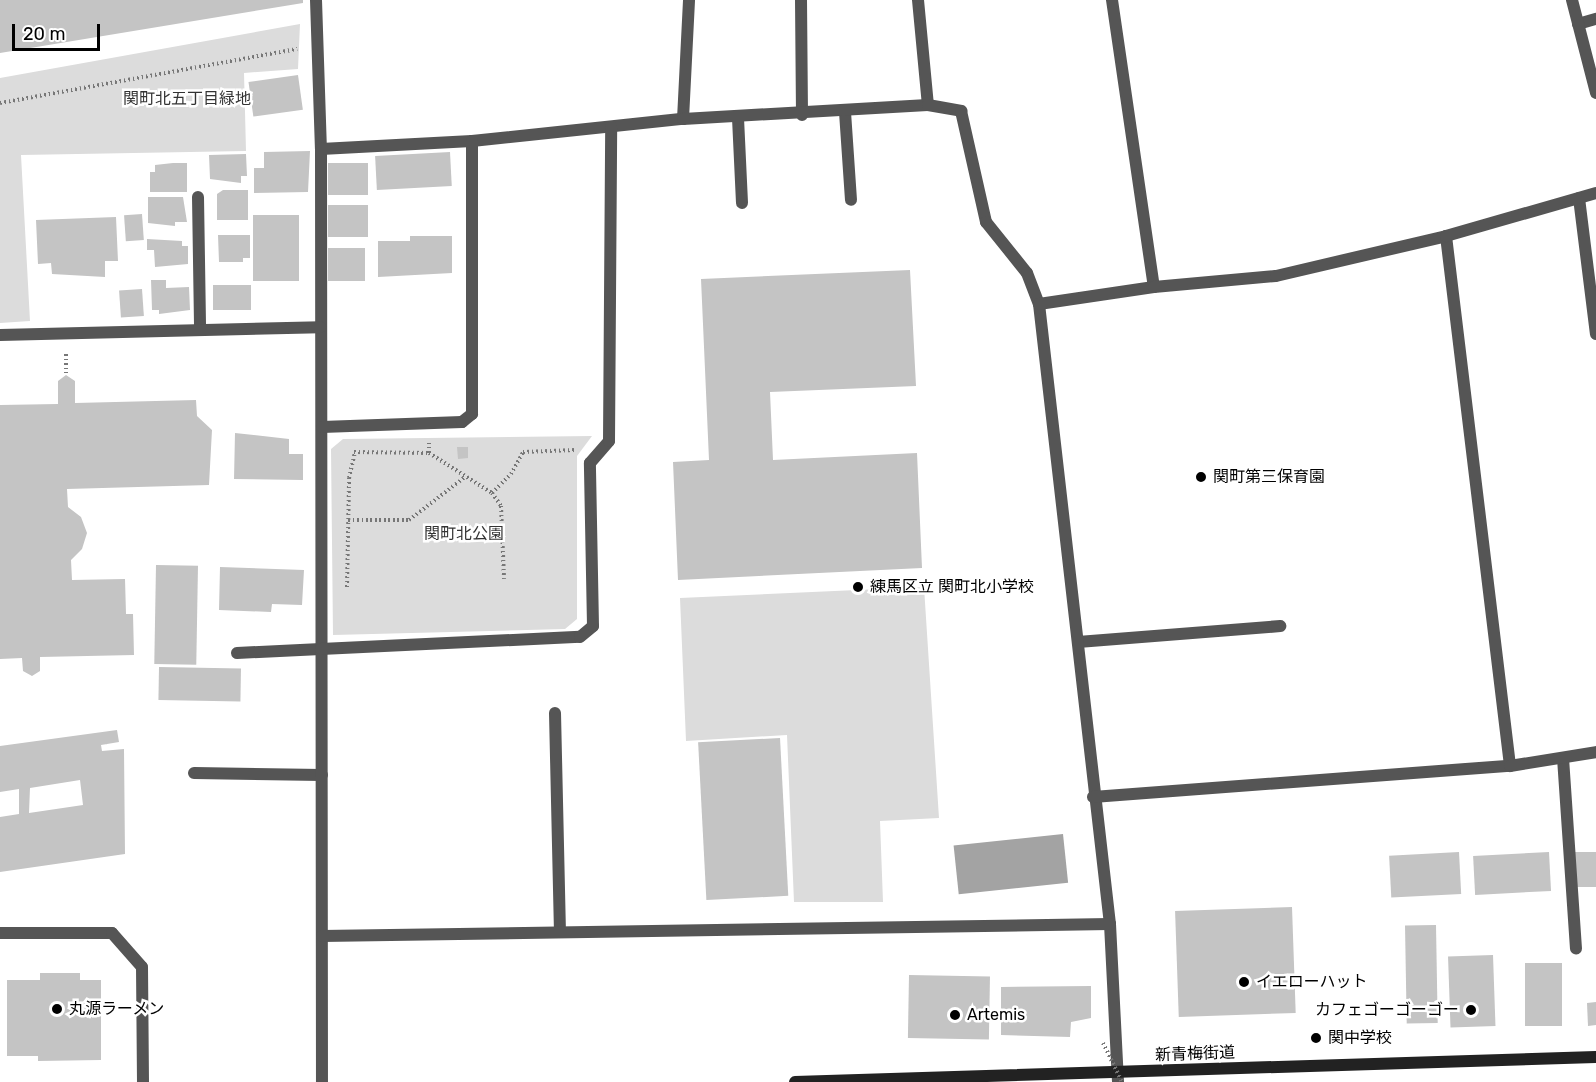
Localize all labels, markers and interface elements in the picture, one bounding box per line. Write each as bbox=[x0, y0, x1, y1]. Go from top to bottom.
scale bar bbox=[15, 12, 104, 50]
text: 20 m bbox=[23, 23, 65, 45]
park label: 関町北五丁目緑地 bbox=[123, 89, 251, 109]
place label: 関町第三保育園 bbox=[1213, 467, 1325, 487]
marker: 関町第三保育園 bbox=[1194, 470, 1208, 484]
park label: 関町北公園 bbox=[424, 524, 504, 544]
place label: 練馬区立 関町北小学校 bbox=[870, 577, 1034, 597]
marker: 練馬区立 関町北小学校 bbox=[851, 580, 865, 594]
place label: イエローハット bbox=[1256, 972, 1368, 992]
marker: イエローハット bbox=[1237, 975, 1251, 989]
place label: 丸源ラーメン bbox=[69, 999, 165, 1019]
place label: カフェゴーゴーゴー bbox=[1315, 1000, 1459, 1020]
marker: 丸源ラーメン bbox=[50, 1002, 64, 1016]
marker: カフェゴーゴーゴー bbox=[1464, 1003, 1478, 1017]
place label: Artemis bbox=[967, 1005, 1025, 1025]
marker: Artemis bbox=[948, 1008, 962, 1022]
place label: 関中学校 bbox=[1328, 1028, 1392, 1048]
marker: 関中学校 bbox=[1309, 1031, 1323, 1045]
street label: 新青梅街道 bbox=[1155, 1043, 1235, 1065]

